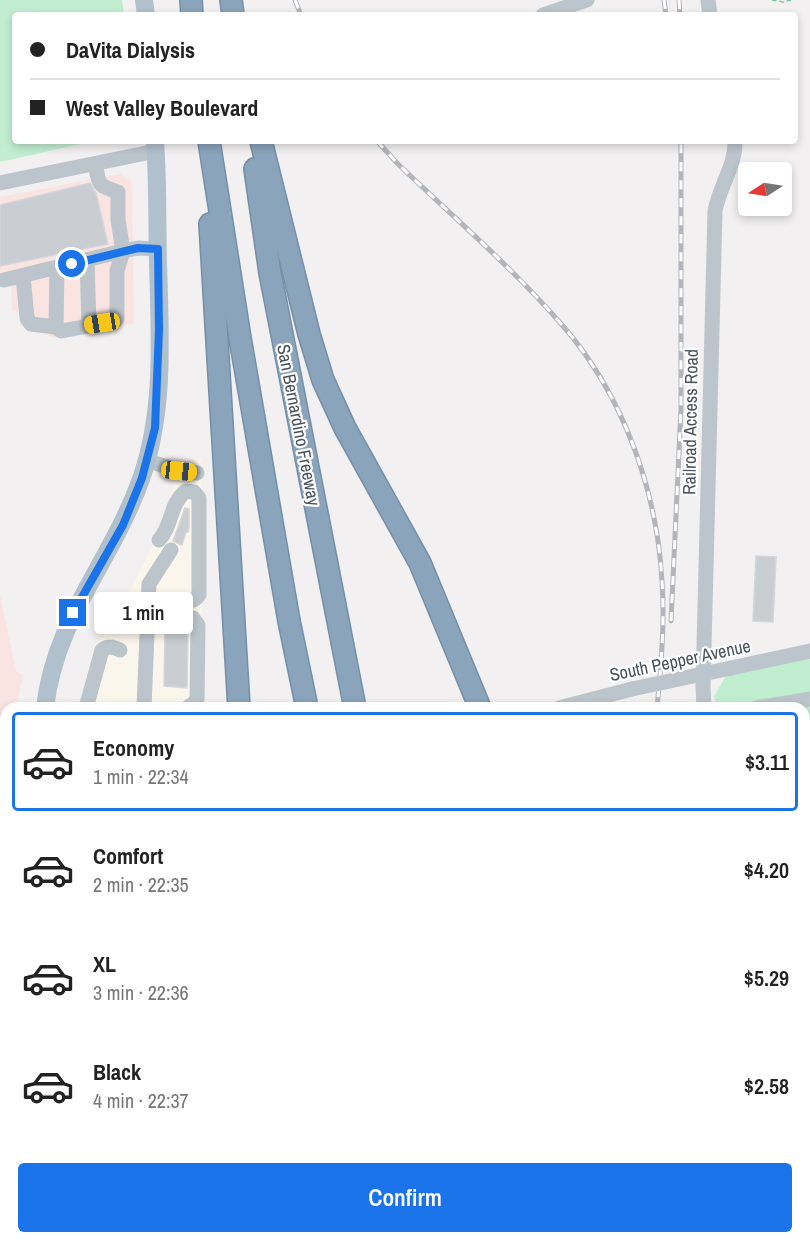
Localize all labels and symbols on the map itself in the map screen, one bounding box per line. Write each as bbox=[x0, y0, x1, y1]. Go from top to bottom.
north arrow bbox=[738, 162, 792, 216]
route start bbox=[58, 250, 85, 277]
car bbox=[83, 311, 121, 335]
street label: San Bernardino Freeway bbox=[271, 342, 327, 509]
street label: Railroad Access Road bbox=[676, 349, 704, 495]
car bbox=[160, 460, 198, 482]
callout: 1 min bbox=[94, 592, 193, 634]
route end bbox=[59, 599, 86, 626]
street label: South Pepper Avenue bbox=[607, 633, 753, 687]

